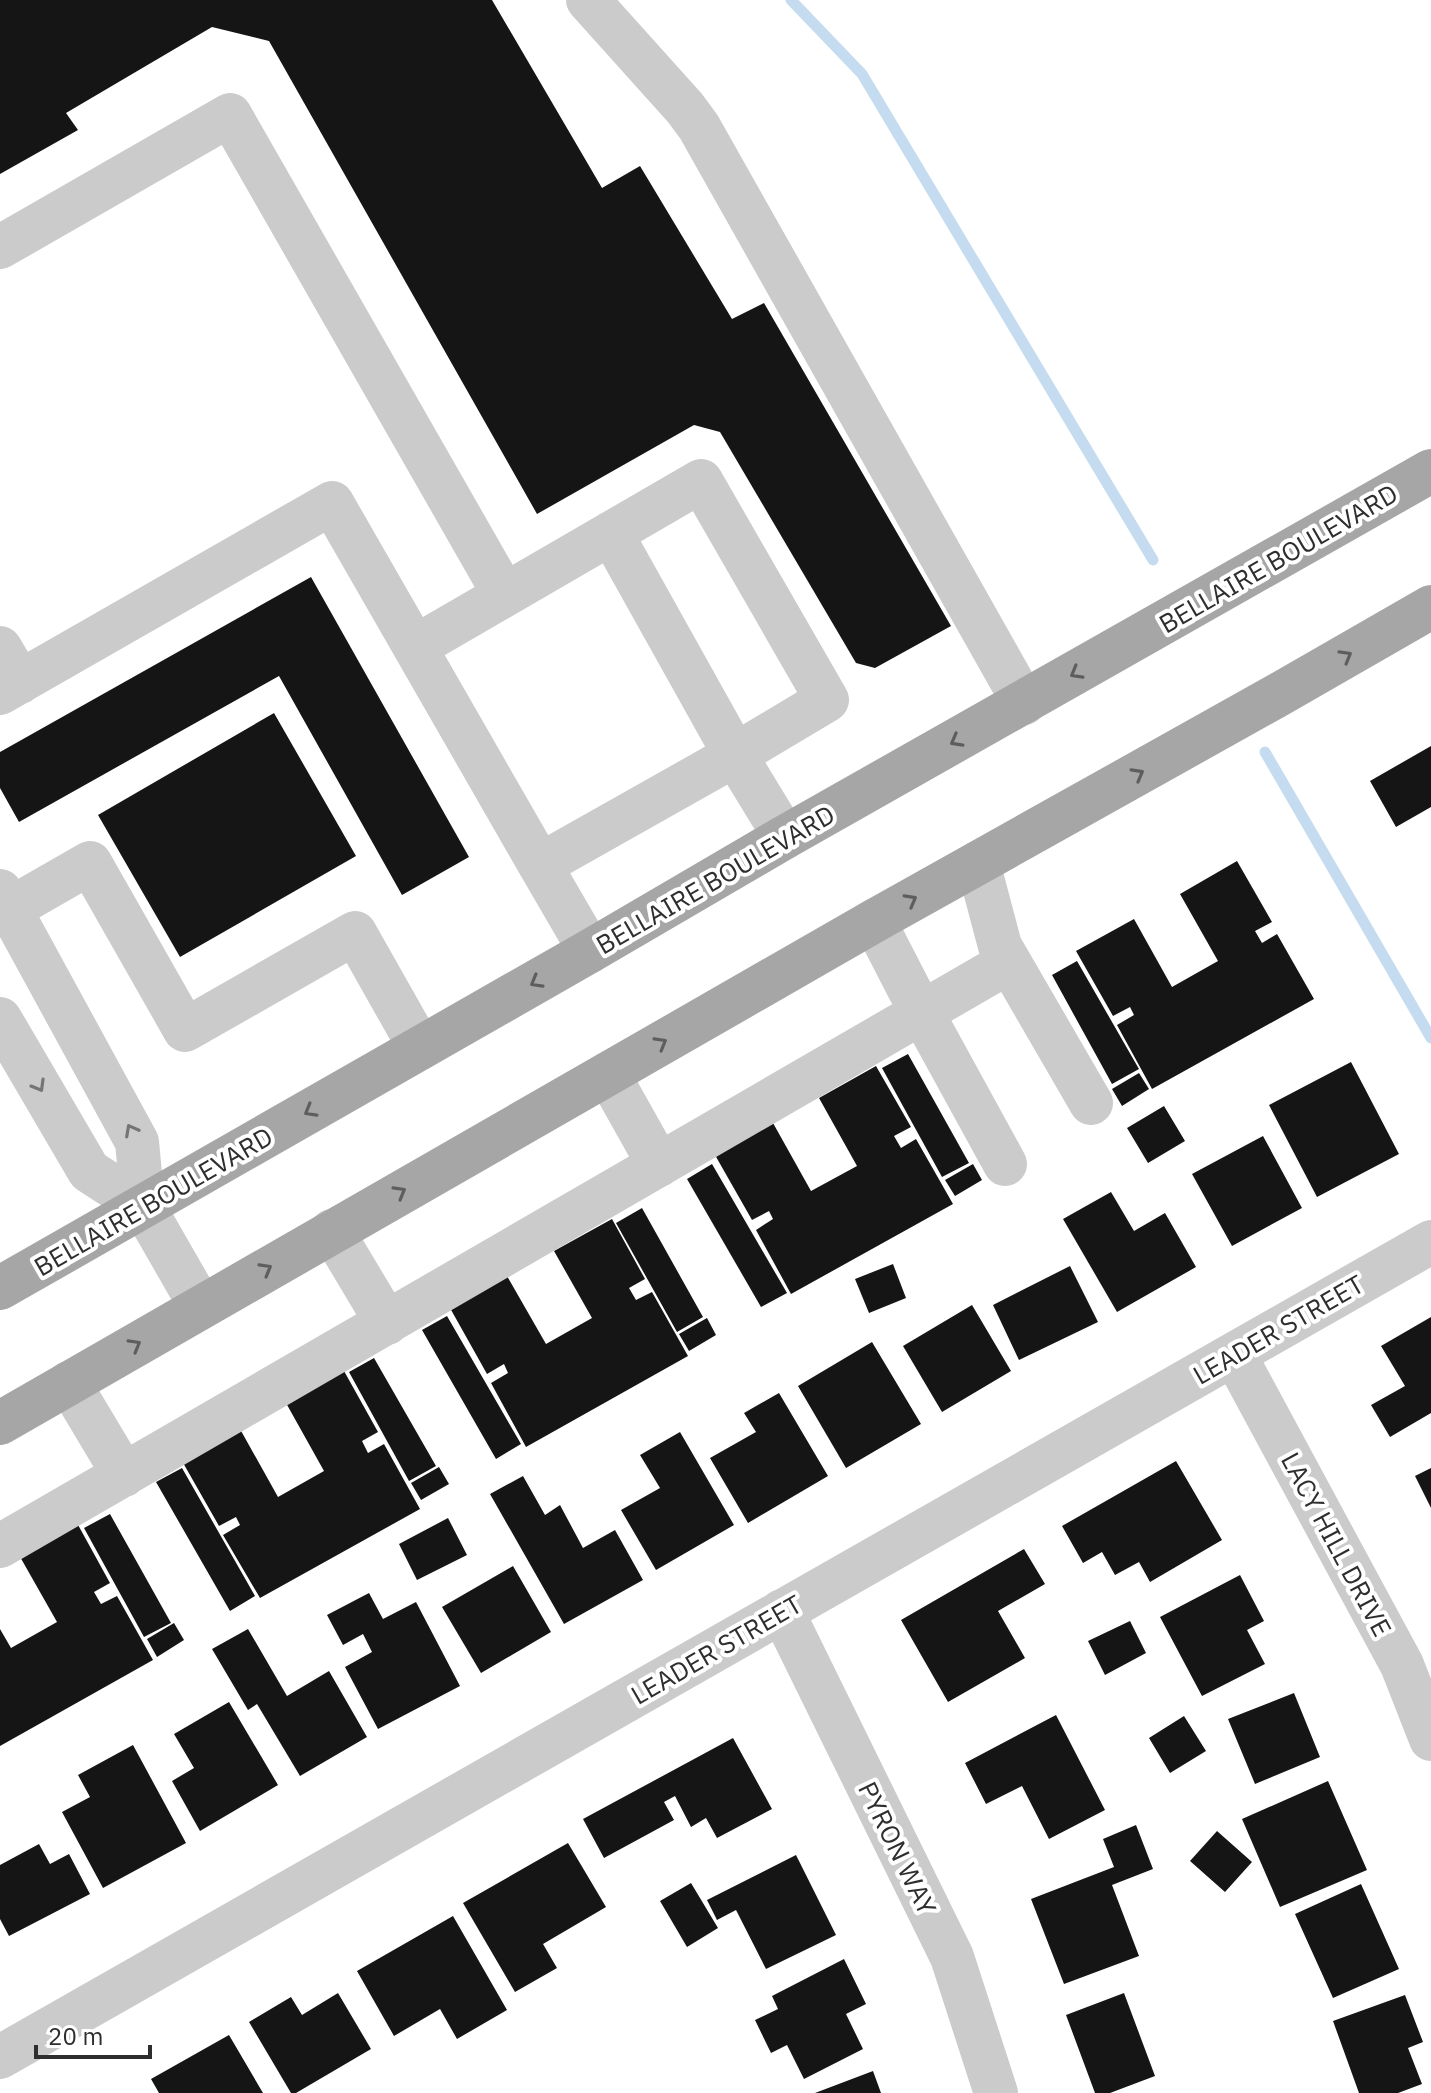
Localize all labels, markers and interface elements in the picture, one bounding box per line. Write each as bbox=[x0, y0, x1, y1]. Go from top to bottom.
street label: BELLAIRE BOULEVARD bbox=[1153, 476, 1403, 640]
one-way arrow bbox=[1337, 650, 1351, 666]
one-way arrow bbox=[1070, 663, 1085, 679]
one-way arrow bbox=[950, 731, 964, 747]
one-way arrow bbox=[1130, 768, 1144, 783]
street label: BELLAIRE BOULEVARD bbox=[590, 797, 840, 961]
one-way arrow bbox=[902, 894, 917, 910]
one-way arrow bbox=[530, 972, 545, 988]
one-way arrow bbox=[652, 1037, 667, 1053]
one-way arrow bbox=[29, 1078, 45, 1092]
one-way arrow bbox=[304, 1101, 319, 1117]
street label: BELLAIRE BOULEVARD bbox=[28, 1119, 278, 1283]
one-way arrow bbox=[125, 1124, 140, 1138]
one-way arrow bbox=[391, 1186, 406, 1202]
one-way arrow bbox=[258, 1263, 272, 1279]
street label: LEADER STREET bbox=[1186, 1266, 1370, 1392]
one-way arrow bbox=[127, 1339, 141, 1354]
street label: LACY HILL DRIVE bbox=[1274, 1446, 1400, 1642]
street label: LEADER STREET bbox=[624, 1586, 808, 1712]
street label: PYRON WAY bbox=[851, 1776, 945, 1921]
scale bar bbox=[36, 2009, 150, 2059]
text: 20 m bbox=[48, 2020, 103, 2052]

